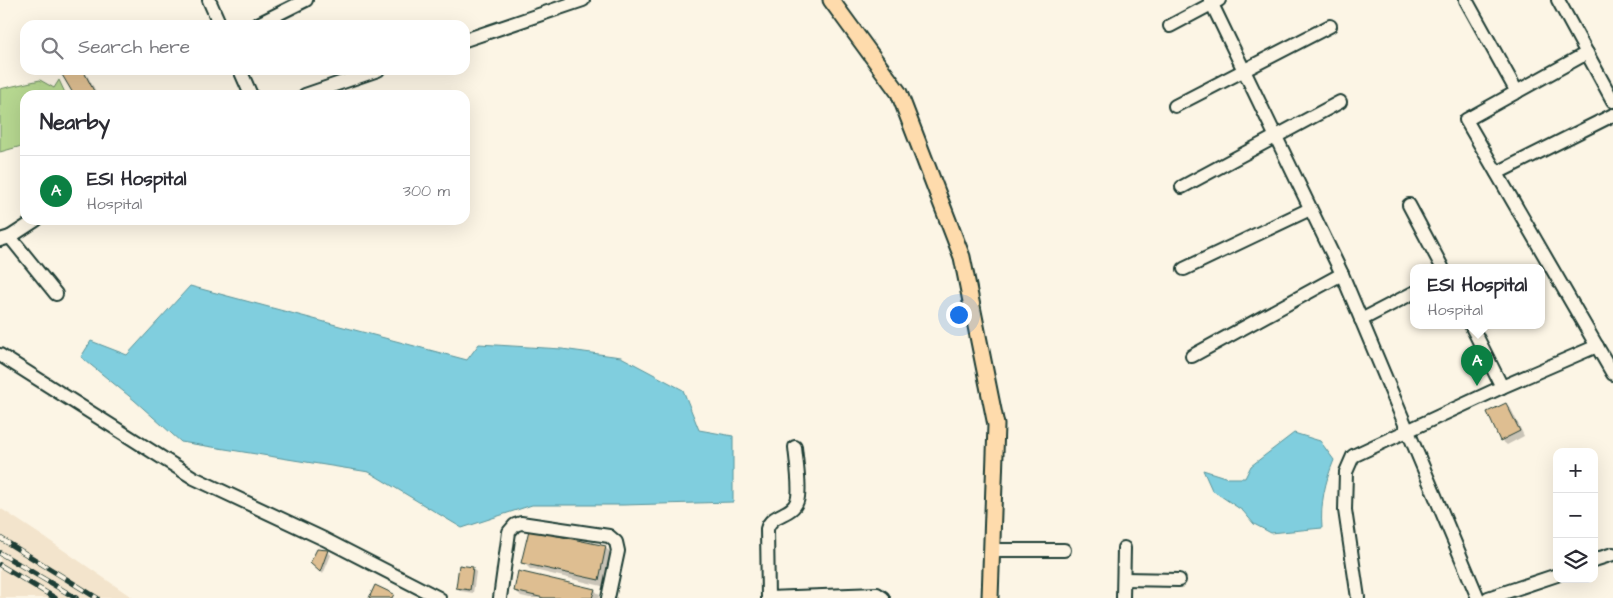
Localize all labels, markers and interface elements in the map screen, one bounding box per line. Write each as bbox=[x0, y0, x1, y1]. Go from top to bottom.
search box bbox=[20, 20, 470, 75]
icon: search bbox=[38, 34, 66, 62]
text: Search here bbox=[78, 34, 190, 61]
text: Nearby bbox=[40, 108, 110, 137]
text: ESI Hospital bbox=[87, 166, 186, 193]
text: A bbox=[51, 180, 61, 202]
text: 300 m bbox=[403, 180, 450, 202]
text: Hospital bbox=[87, 193, 142, 215]
popup bbox=[1410, 264, 1545, 329]
text: ESI Hospital bbox=[1428, 272, 1527, 299]
text: Hospital bbox=[1428, 299, 1483, 321]
your location bbox=[946, 302, 972, 328]
pin: A bbox=[1461, 345, 1493, 386]
map controls bbox=[1553, 448, 1598, 583]
button: + bbox=[1553, 448, 1598, 493]
button: − bbox=[1553, 493, 1598, 538]
button: layers bbox=[1553, 538, 1598, 583]

